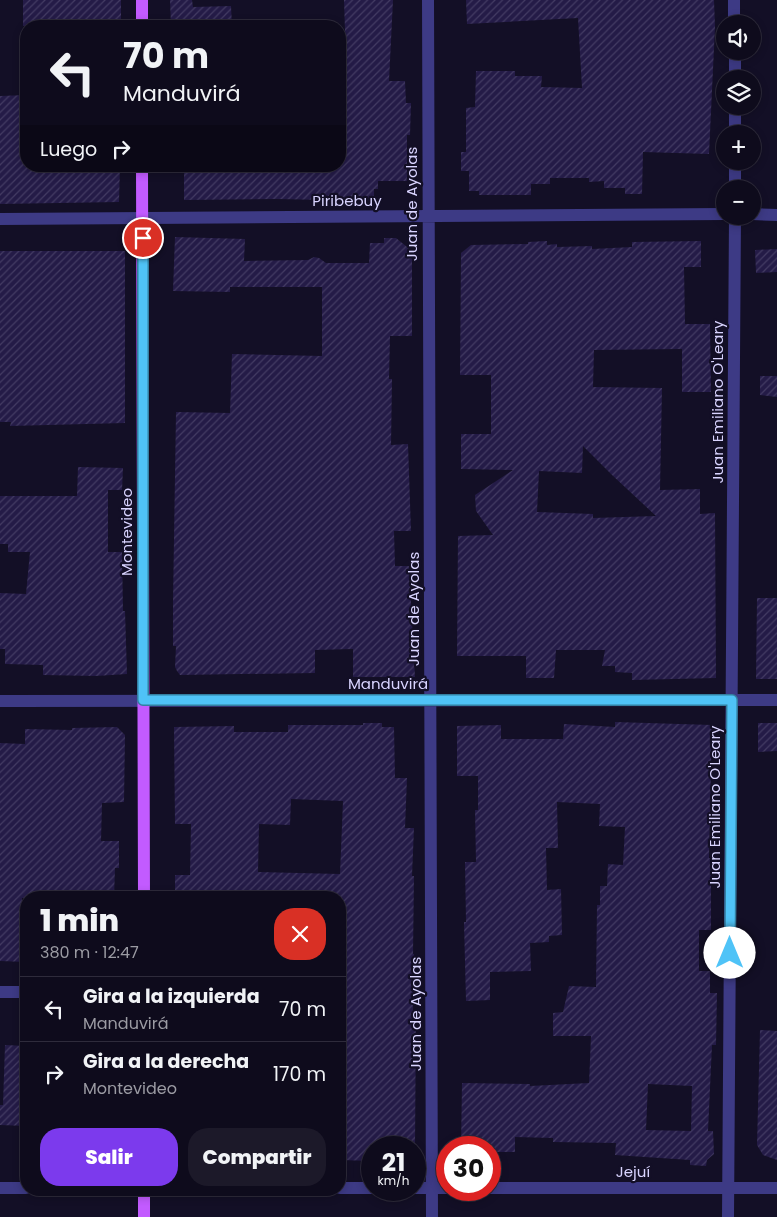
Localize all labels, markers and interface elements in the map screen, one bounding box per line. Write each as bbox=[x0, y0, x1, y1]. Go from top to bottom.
map controls bbox=[716, 15, 761, 225]
button: sound bbox=[716, 15, 761, 60]
text: 70 m bbox=[123, 31, 209, 80]
icon: left bbox=[40, 40, 105, 105]
button: layers bbox=[716, 70, 761, 115]
text: Manduvirá bbox=[123, 78, 241, 109]
button: + bbox=[716, 125, 761, 170]
icon: right bbox=[107, 135, 135, 163]
text: Luego bbox=[40, 136, 97, 163]
street label: Juan de Ayolas bbox=[401, 147, 422, 261]
button: − bbox=[716, 180, 761, 225]
street label: Piribebuy bbox=[312, 190, 382, 211]
pin bbox=[122, 217, 164, 259]
icon: arrive bbox=[129, 224, 157, 252]
street label: Juan Emiliano O'Leary bbox=[707, 320, 728, 484]
street label: Montevideo bbox=[116, 488, 137, 576]
street label: Juan de Ayolas bbox=[403, 552, 424, 666]
street label: Manduvirá bbox=[348, 673, 428, 694]
street label: Juan Emiliano O'Leary bbox=[704, 725, 725, 889]
text: 1 min bbox=[40, 899, 119, 942]
button: close bbox=[274, 908, 326, 960]
position arrow bbox=[703, 926, 755, 978]
text: 380 m · 12:47 bbox=[40, 941, 139, 964]
street label: Juan de Ayolas bbox=[405, 957, 426, 1071]
text: Gira a la izquierda bbox=[83, 983, 260, 1010]
icon: left bbox=[40, 995, 68, 1023]
text: 70 m bbox=[279, 996, 326, 1023]
text: Manduvirá bbox=[83, 1012, 169, 1035]
text: Gira a la derecha bbox=[83, 1048, 249, 1075]
icon: right bbox=[40, 1060, 68, 1088]
text: 170 m bbox=[273, 1061, 326, 1088]
text: Montevideo bbox=[83, 1077, 177, 1100]
button: Salir bbox=[40, 1128, 178, 1186]
button: Compartir bbox=[188, 1128, 326, 1186]
speed limit sign: 30 bbox=[436, 1136, 501, 1201]
text: 21 bbox=[382, 1145, 405, 1180]
street label: Jejuí bbox=[616, 1161, 650, 1182]
text: km/h bbox=[378, 1172, 409, 1189]

